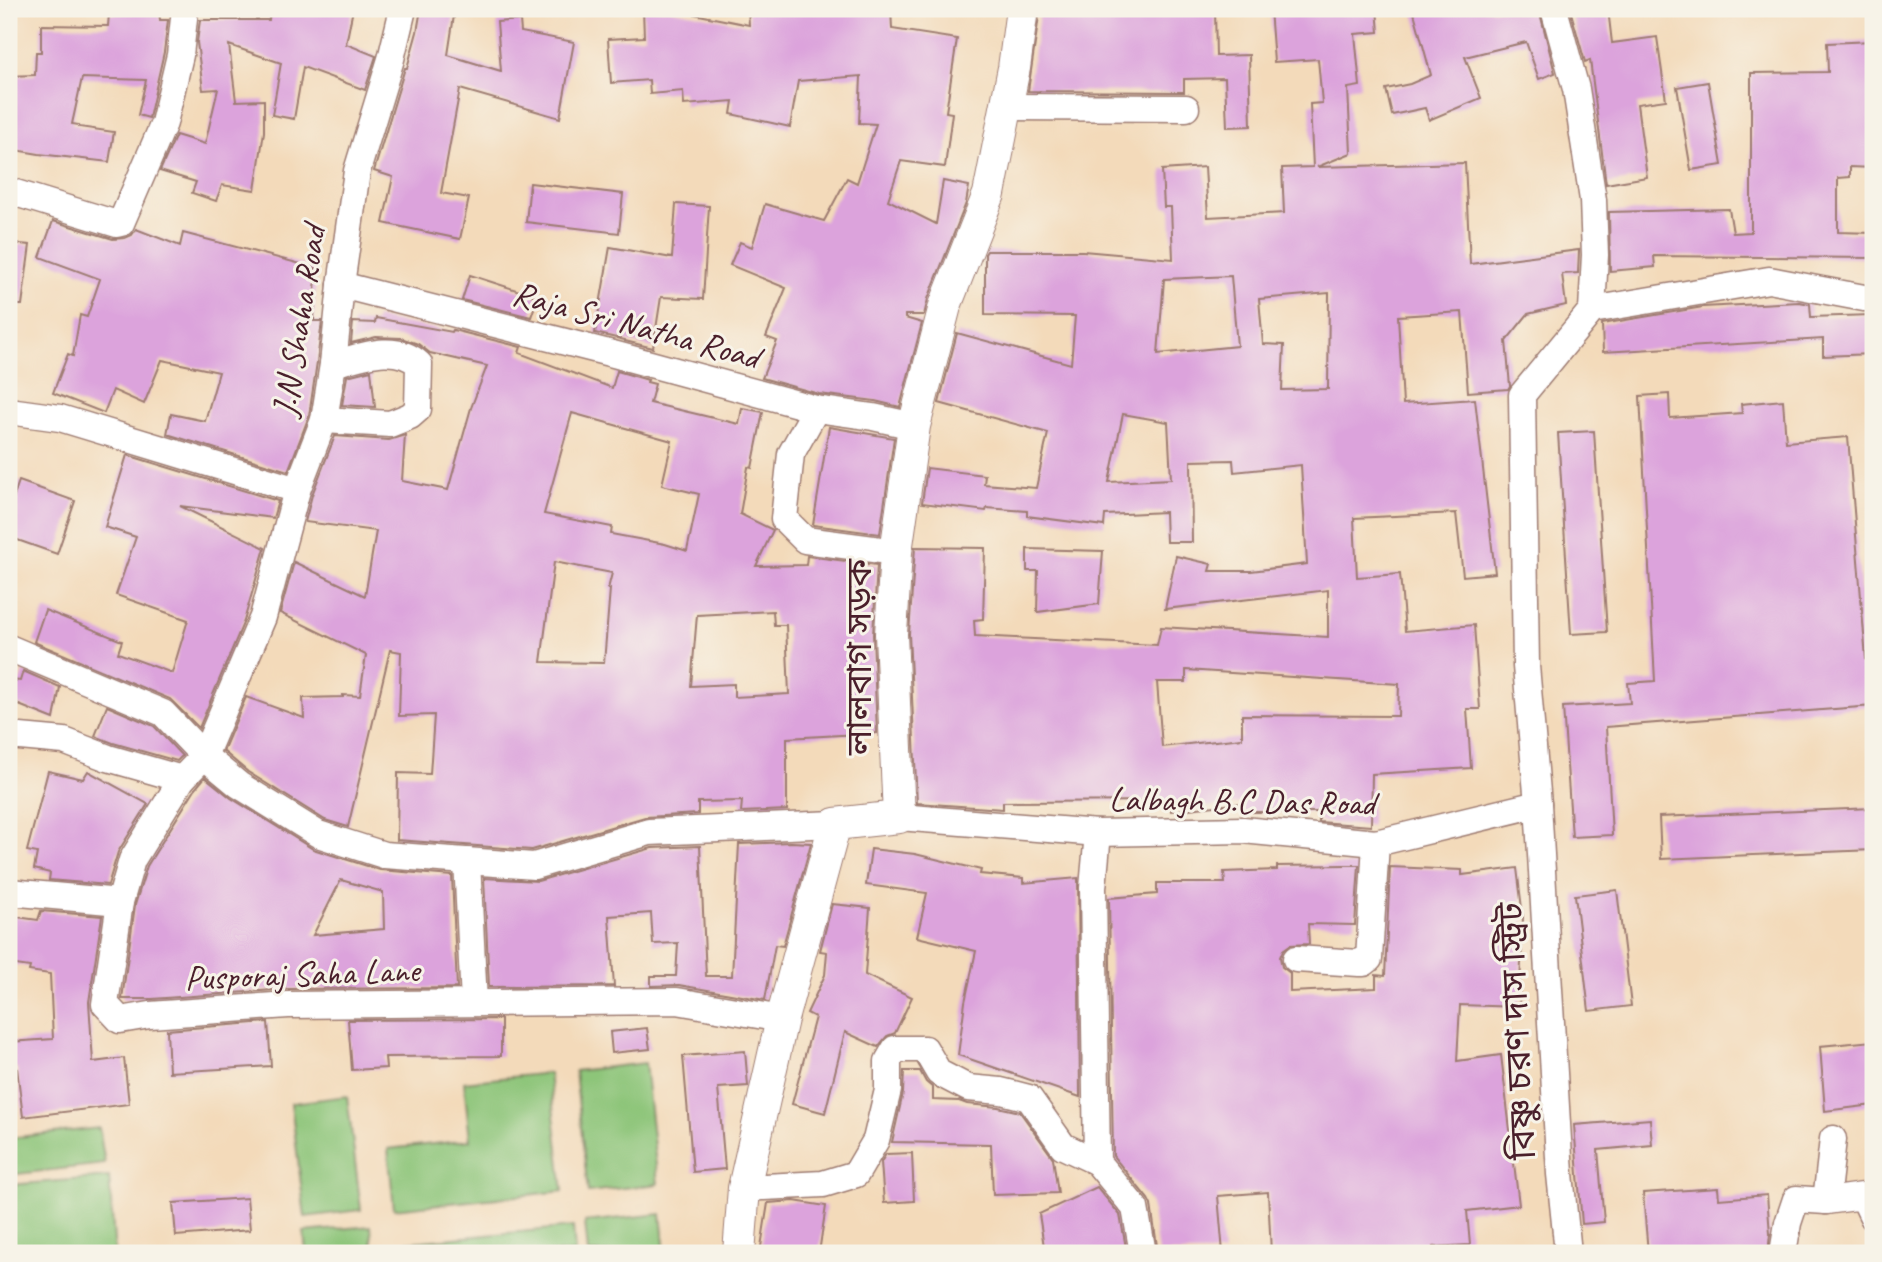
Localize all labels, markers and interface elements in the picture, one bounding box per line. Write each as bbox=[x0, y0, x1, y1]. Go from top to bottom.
street label: J.N Shaha Road bbox=[261, 217, 337, 422]
street label: Raja Sri Natha Road bbox=[508, 270, 769, 381]
street label: লালবাগ সড়ক bbox=[837, 558, 882, 756]
street label: Lalbagh B.C Das Road bbox=[1109, 776, 1381, 826]
street label: বিষ্ণু চরণ দাস স্ট্রিট bbox=[1488, 900, 1546, 1162]
street label: Pusporaj Saha Lane bbox=[184, 947, 423, 1001]

